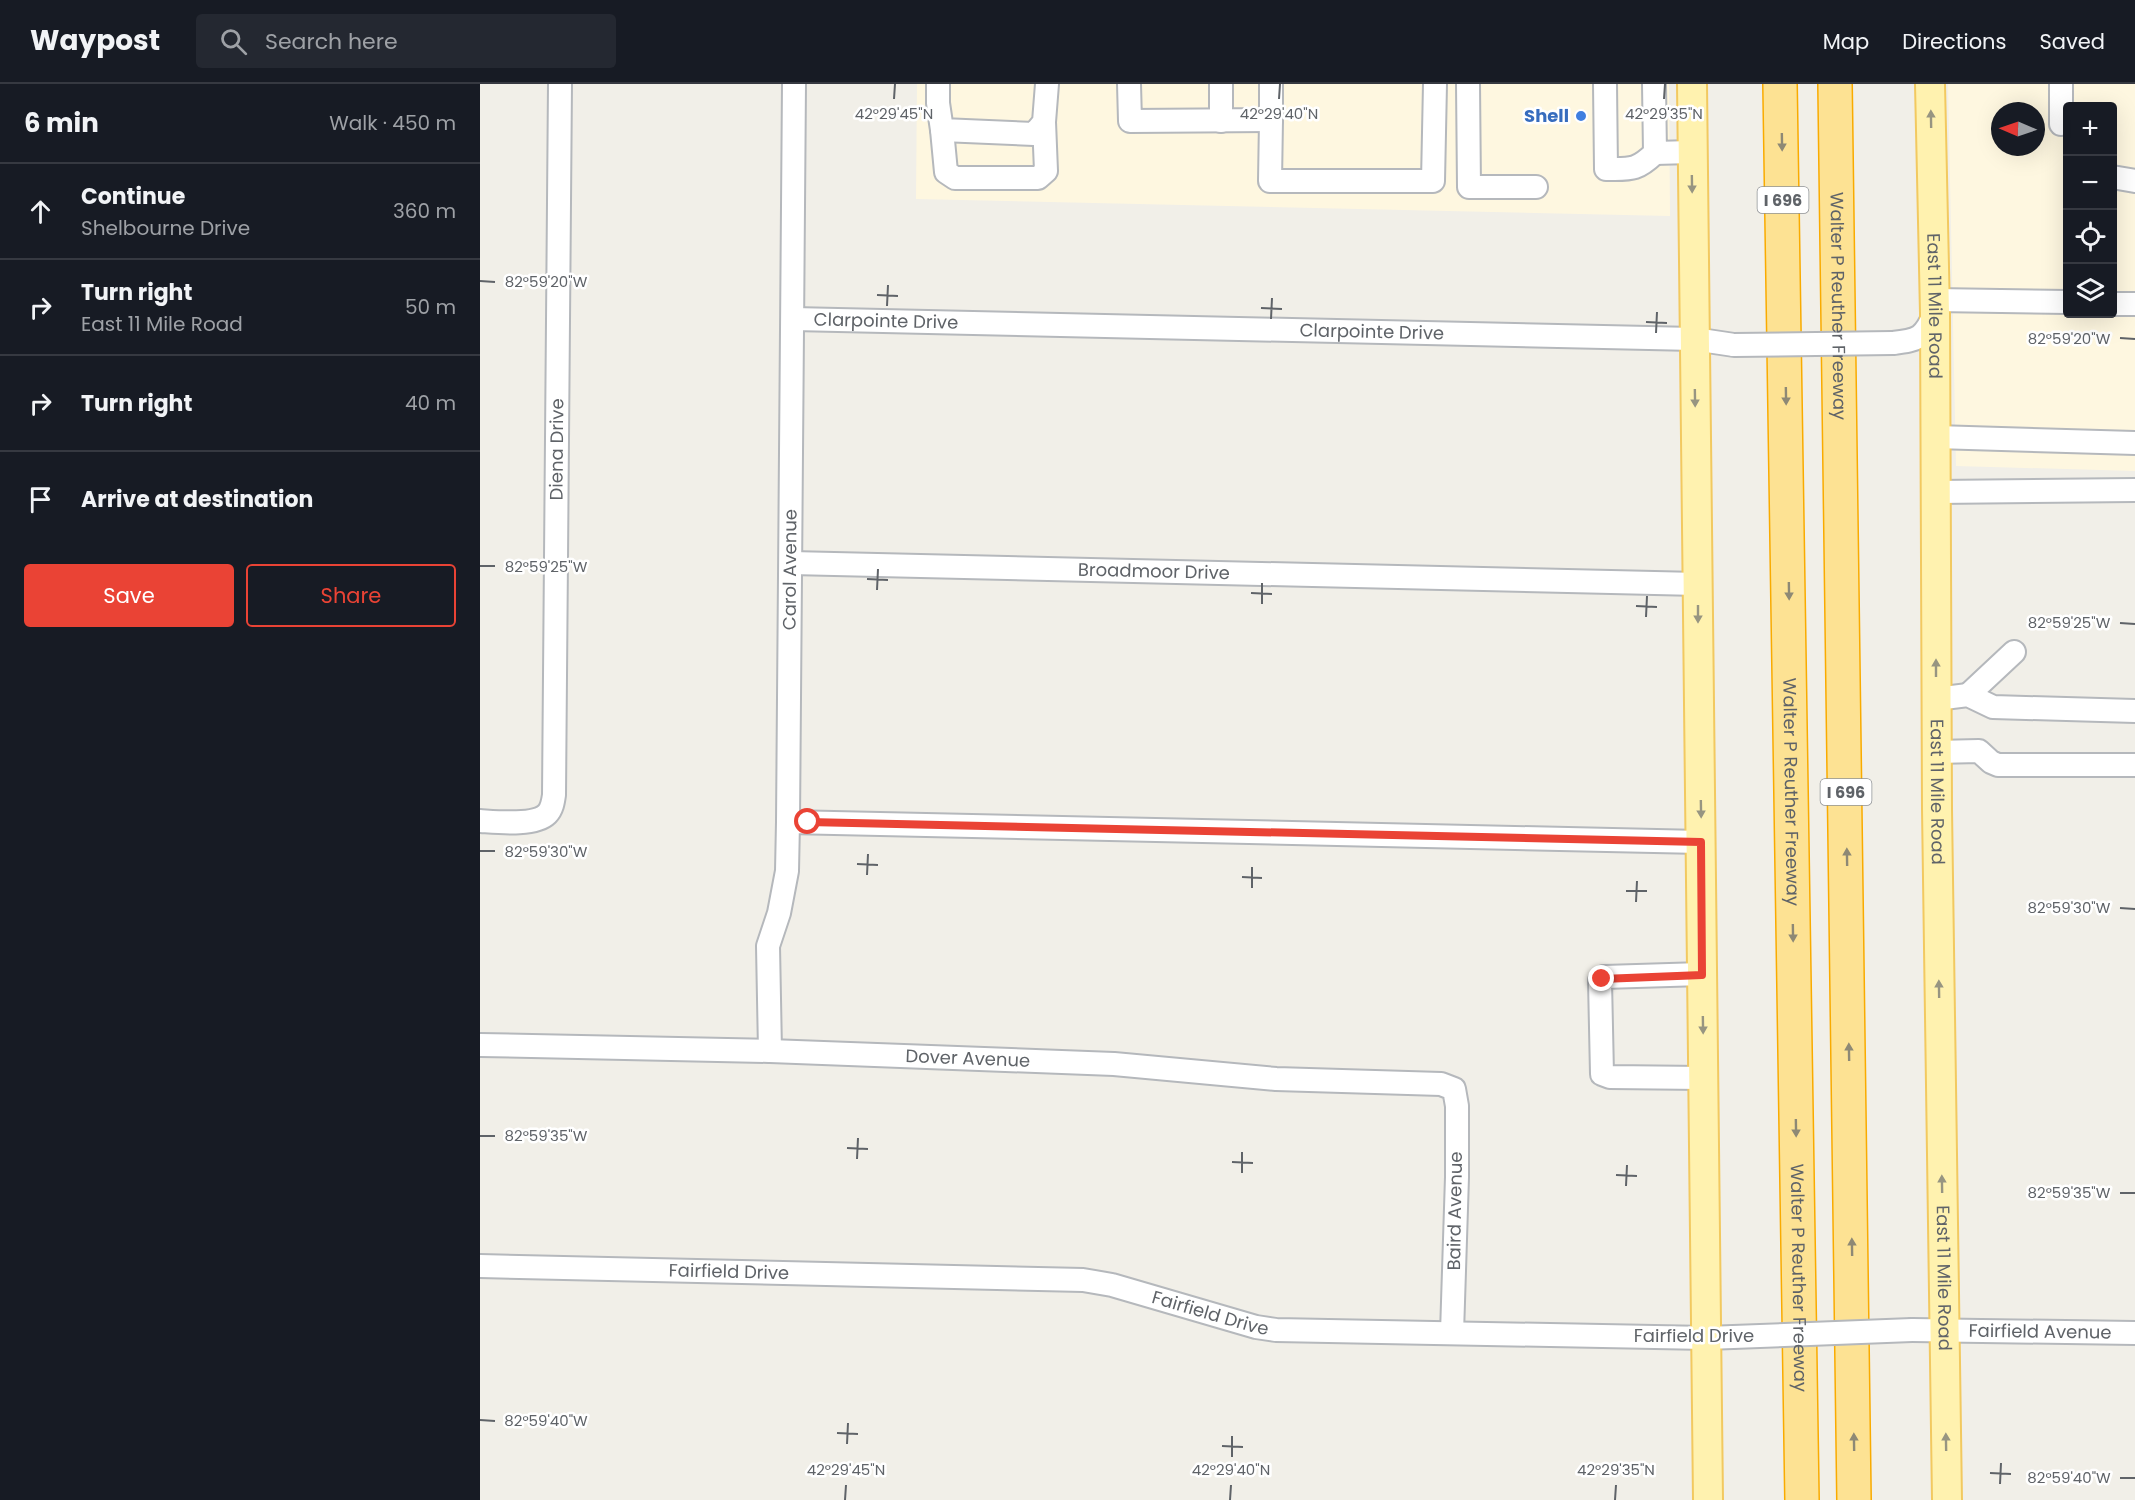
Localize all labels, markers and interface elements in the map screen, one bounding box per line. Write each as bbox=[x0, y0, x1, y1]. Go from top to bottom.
search box bbox=[196, 14, 616, 68]
text: Waypost bbox=[30, 21, 160, 60]
icon: search bbox=[217, 25, 250, 58]
text: Search here bbox=[265, 26, 398, 57]
text: Map bbox=[1823, 27, 1869, 56]
text: Directions bbox=[1902, 27, 2006, 56]
text: Saved bbox=[2039, 27, 2105, 56]
north arrow bbox=[1991, 102, 2045, 156]
map controls bbox=[2063, 102, 2117, 318]
button: + bbox=[2063, 102, 2117, 156]
text: 42°29'45"N bbox=[855, 103, 933, 124]
text: 42°29'40"N bbox=[1240, 103, 1318, 124]
place label: Shell bbox=[1524, 103, 1569, 128]
text: 42°29'35"N bbox=[1625, 103, 1703, 124]
text: 6 min bbox=[24, 105, 99, 141]
text: Walk · 450 m bbox=[329, 109, 456, 137]
marker: Shell bbox=[1574, 109, 1588, 123]
one-way arrow bbox=[1926, 110, 1936, 129]
one-way arrow bbox=[1777, 133, 1786, 152]
button: − bbox=[2063, 156, 2117, 210]
one-way arrow bbox=[1687, 175, 1696, 194]
text: Continue bbox=[81, 181, 185, 212]
road number: I 696 bbox=[1758, 187, 1808, 213]
street label: Walter P Reuther Freeway bbox=[1824, 192, 1853, 420]
icon: ahead bbox=[24, 195, 57, 228]
text: 360 m bbox=[393, 197, 456, 225]
button: locate bbox=[2063, 210, 2117, 264]
text: Shelbourne Drive bbox=[81, 214, 250, 242]
street label: East 11 Mile Road bbox=[1921, 233, 1948, 379]
button: layers bbox=[2063, 264, 2117, 318]
text: 82°59'20"W bbox=[505, 271, 588, 292]
text: Turn right bbox=[81, 277, 192, 308]
icon: right bbox=[24, 291, 57, 324]
text: 50 m bbox=[405, 293, 456, 321]
street label: Clarpointe Drive bbox=[813, 306, 959, 335]
text: East 11 Mile Road bbox=[81, 310, 243, 338]
street label: Clarpointe Drive bbox=[1299, 317, 1444, 345]
text: 82°59'20"W bbox=[2028, 328, 2111, 349]
icon: right bbox=[24, 387, 57, 420]
one-way arrow bbox=[1781, 387, 1791, 406]
text: Turn right bbox=[81, 388, 192, 419]
one-way arrow bbox=[1690, 388, 1700, 407]
text: 40 m bbox=[405, 389, 456, 417]
street label: Diena Drive bbox=[543, 398, 569, 500]
icon: arrive bbox=[24, 483, 57, 516]
text: Arrive at destination bbox=[81, 484, 313, 515]
street label: Carol Avenue bbox=[777, 509, 803, 630]
text: 82°59'25"W bbox=[505, 556, 588, 577]
street label: Broadmoor Drive bbox=[1078, 557, 1230, 585]
button: Save bbox=[24, 564, 234, 627]
button: Share bbox=[246, 564, 456, 627]
one-way arrow bbox=[1785, 581, 1794, 600]
one-way arrow bbox=[1693, 604, 1703, 623]
text: 82°59'25"W bbox=[2028, 612, 2111, 633]
one-way arrow bbox=[1931, 658, 1941, 677]
street label: Walter P Reuther Freeway bbox=[1777, 678, 1806, 906]
street label: East 11 Mile Road bbox=[1925, 719, 1951, 865]
road number: I 696 bbox=[1820, 779, 1872, 805]
one-way arrow bbox=[1696, 799, 1705, 818]
route start bbox=[794, 808, 820, 834]
text: 82°59'30"W bbox=[505, 841, 588, 862]
one-way arrow bbox=[1842, 847, 1852, 866]
text: 82°59'30"W bbox=[2028, 897, 2111, 918]
one-way arrow bbox=[1789, 923, 1798, 942]
route end bbox=[1588, 965, 1614, 991]
one-way arrow bbox=[1934, 979, 1944, 998]
one-way arrow bbox=[1698, 1015, 1708, 1034]
one-way arrow bbox=[1844, 1042, 1854, 1061]
street label: Dover Avenue bbox=[905, 1043, 1031, 1073]
one-way arrow bbox=[1791, 1118, 1801, 1137]
text: 82°59'35"W bbox=[505, 1125, 588, 1146]
street label: Baird Avenue bbox=[1441, 1151, 1468, 1271]
street label: Walter P Reuther Freeway bbox=[1785, 1163, 1813, 1392]
one-way arrow bbox=[1937, 1174, 1947, 1193]
text: 82°59'35"W bbox=[2028, 1182, 2111, 1203]
street label: East 11 Mile Road bbox=[1931, 1205, 1958, 1351]
one-way arrow bbox=[1847, 1237, 1856, 1256]
street label: Fairfield Drive bbox=[668, 1257, 789, 1285]
street label: Fairfield Drive bbox=[1149, 1284, 1270, 1341]
street label: Fairfield Avenue bbox=[1968, 1318, 2112, 1345]
street label: Fairfield Drive bbox=[1634, 1323, 1754, 1348]
text: 82°59'40"W bbox=[504, 1410, 588, 1431]
one-way arrow bbox=[1849, 1432, 1859, 1451]
one-way arrow bbox=[1941, 1432, 1951, 1451]
text: 42°29'45"N bbox=[807, 1459, 885, 1480]
text: 42°29'40"N bbox=[1192, 1459, 1270, 1480]
text: 42°29'35"N bbox=[1577, 1459, 1655, 1480]
text: 82°59'40"W bbox=[2027, 1467, 2111, 1488]

